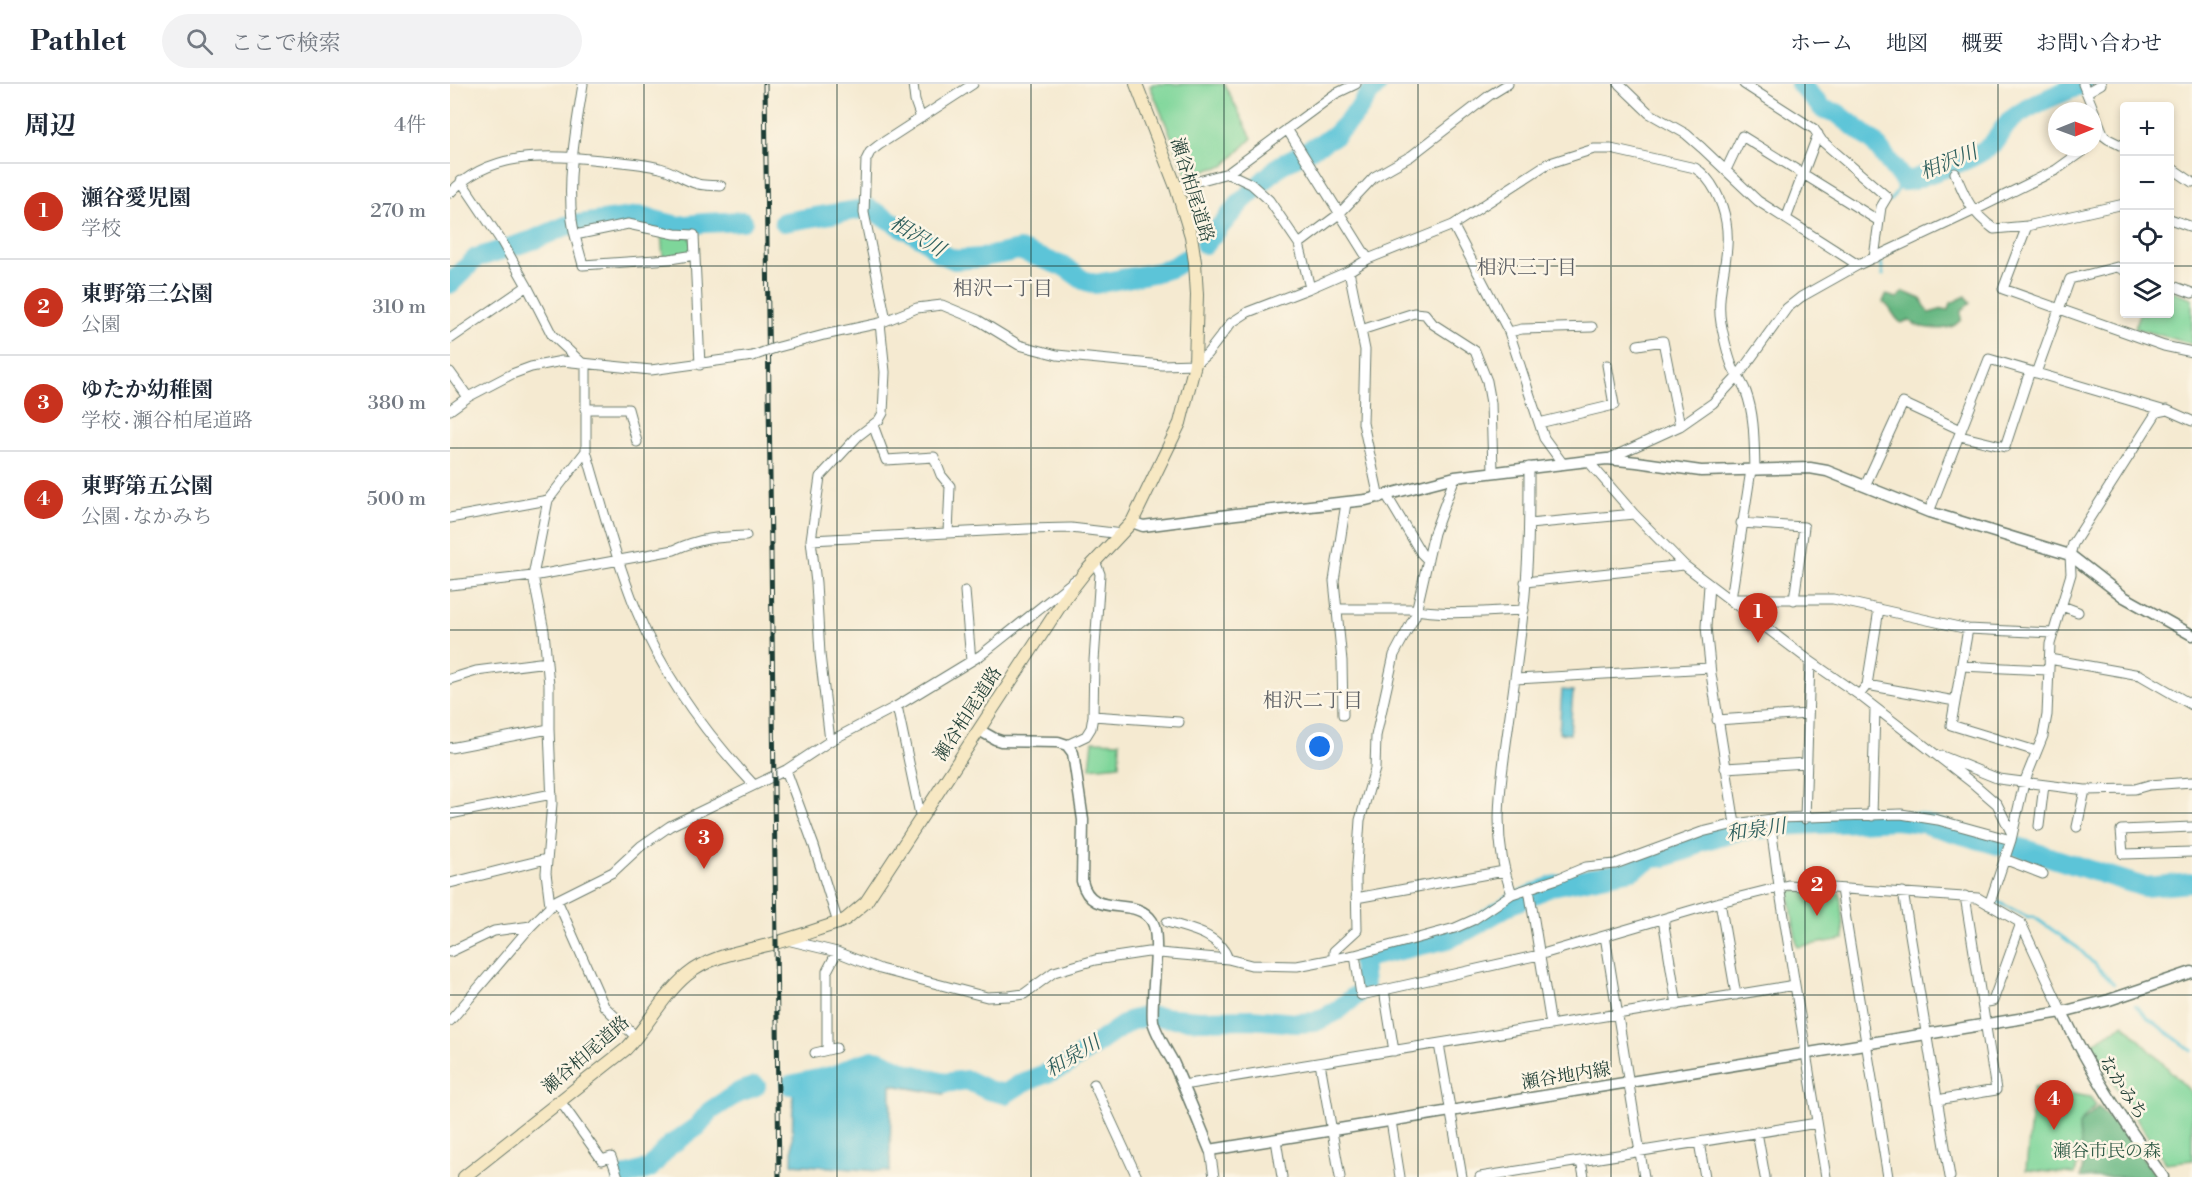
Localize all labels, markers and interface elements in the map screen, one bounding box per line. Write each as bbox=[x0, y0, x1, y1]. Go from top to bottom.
search box bbox=[162, 14, 582, 68]
text: Pathlet bbox=[30, 24, 126, 59]
icon: search bbox=[183, 25, 216, 58]
text: ここで検索 bbox=[231, 30, 341, 57]
text: ホーム bbox=[1790, 31, 1853, 57]
text: 地図 bbox=[1886, 31, 1928, 57]
text: 概要 bbox=[1961, 31, 2003, 57]
text: お問い合わせ bbox=[2036, 31, 2162, 57]
north arrow bbox=[2048, 102, 2102, 156]
map controls bbox=[2120, 102, 2174, 318]
button: + bbox=[2120, 102, 2174, 156]
text: 周辺 bbox=[24, 110, 76, 142]
text: 4件 bbox=[394, 113, 426, 138]
street label: 瀬谷柏尾道路 bbox=[1165, 135, 1219, 245]
water label: 相沢川 bbox=[1917, 139, 1983, 186]
button: − bbox=[2120, 156, 2174, 210]
text: 瀬谷愛児園 bbox=[81, 185, 191, 212]
text: 1 bbox=[39, 199, 48, 224]
text: 270 m bbox=[370, 199, 426, 224]
button: locate bbox=[2120, 210, 2174, 264]
water label: 相沢川 bbox=[885, 211, 951, 264]
text: 学校 bbox=[81, 217, 121, 242]
district label: 相沢三丁目 bbox=[1477, 256, 1577, 281]
button: layers bbox=[2120, 264, 2174, 318]
district label: 相沢一丁目 bbox=[953, 277, 1053, 302]
text: 東野第三公園 bbox=[81, 281, 213, 308]
text: 2 bbox=[37, 295, 50, 320]
text: 310 m bbox=[373, 295, 426, 320]
text: 公園 bbox=[81, 313, 121, 338]
text: ゆたか幼稚園 bbox=[81, 377, 213, 404]
text: 3 bbox=[37, 391, 50, 416]
text: 380 m bbox=[368, 391, 426, 416]
text: 学校 · 瀬谷柏尾道路 bbox=[81, 409, 253, 434]
text: 東野第五公園 bbox=[81, 473, 213, 500]
text: 4 bbox=[37, 487, 50, 512]
text: 500 m bbox=[367, 487, 426, 512]
text: 公園 · なかみち bbox=[81, 505, 213, 530]
pin: 1 bbox=[1738, 594, 1778, 643]
street label: 瀬谷柏尾道路 bbox=[929, 662, 1007, 766]
district label: 相沢二丁目 bbox=[1263, 689, 1363, 714]
your location bbox=[1305, 732, 1334, 761]
water label: 和泉川 bbox=[1725, 814, 1789, 848]
pin: 3 bbox=[684, 820, 724, 869]
pin: 2 bbox=[1798, 866, 1836, 916]
street label: 瀬谷柏尾道路 bbox=[538, 1011, 634, 1099]
water label: 和泉川 bbox=[1041, 1030, 1107, 1083]
street label: なかみち bbox=[2094, 1052, 2152, 1124]
street label: 瀬谷地内線 bbox=[1520, 1058, 1612, 1094]
pin: 4 bbox=[2034, 1080, 2074, 1130]
park label: 瀬谷市民の森 bbox=[2053, 1140, 2161, 1163]

